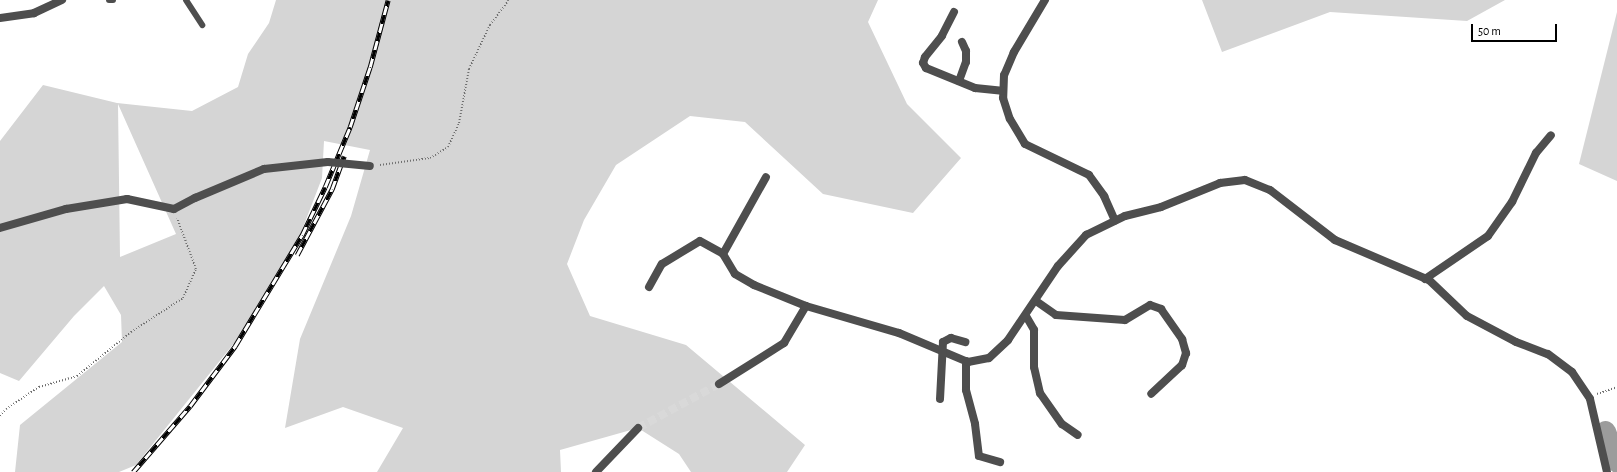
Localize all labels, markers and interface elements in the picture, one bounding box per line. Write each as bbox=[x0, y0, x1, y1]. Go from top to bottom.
scale bar bbox=[1473, 16, 1559, 42]
text: 50 m bbox=[1478, 25, 1501, 37]

